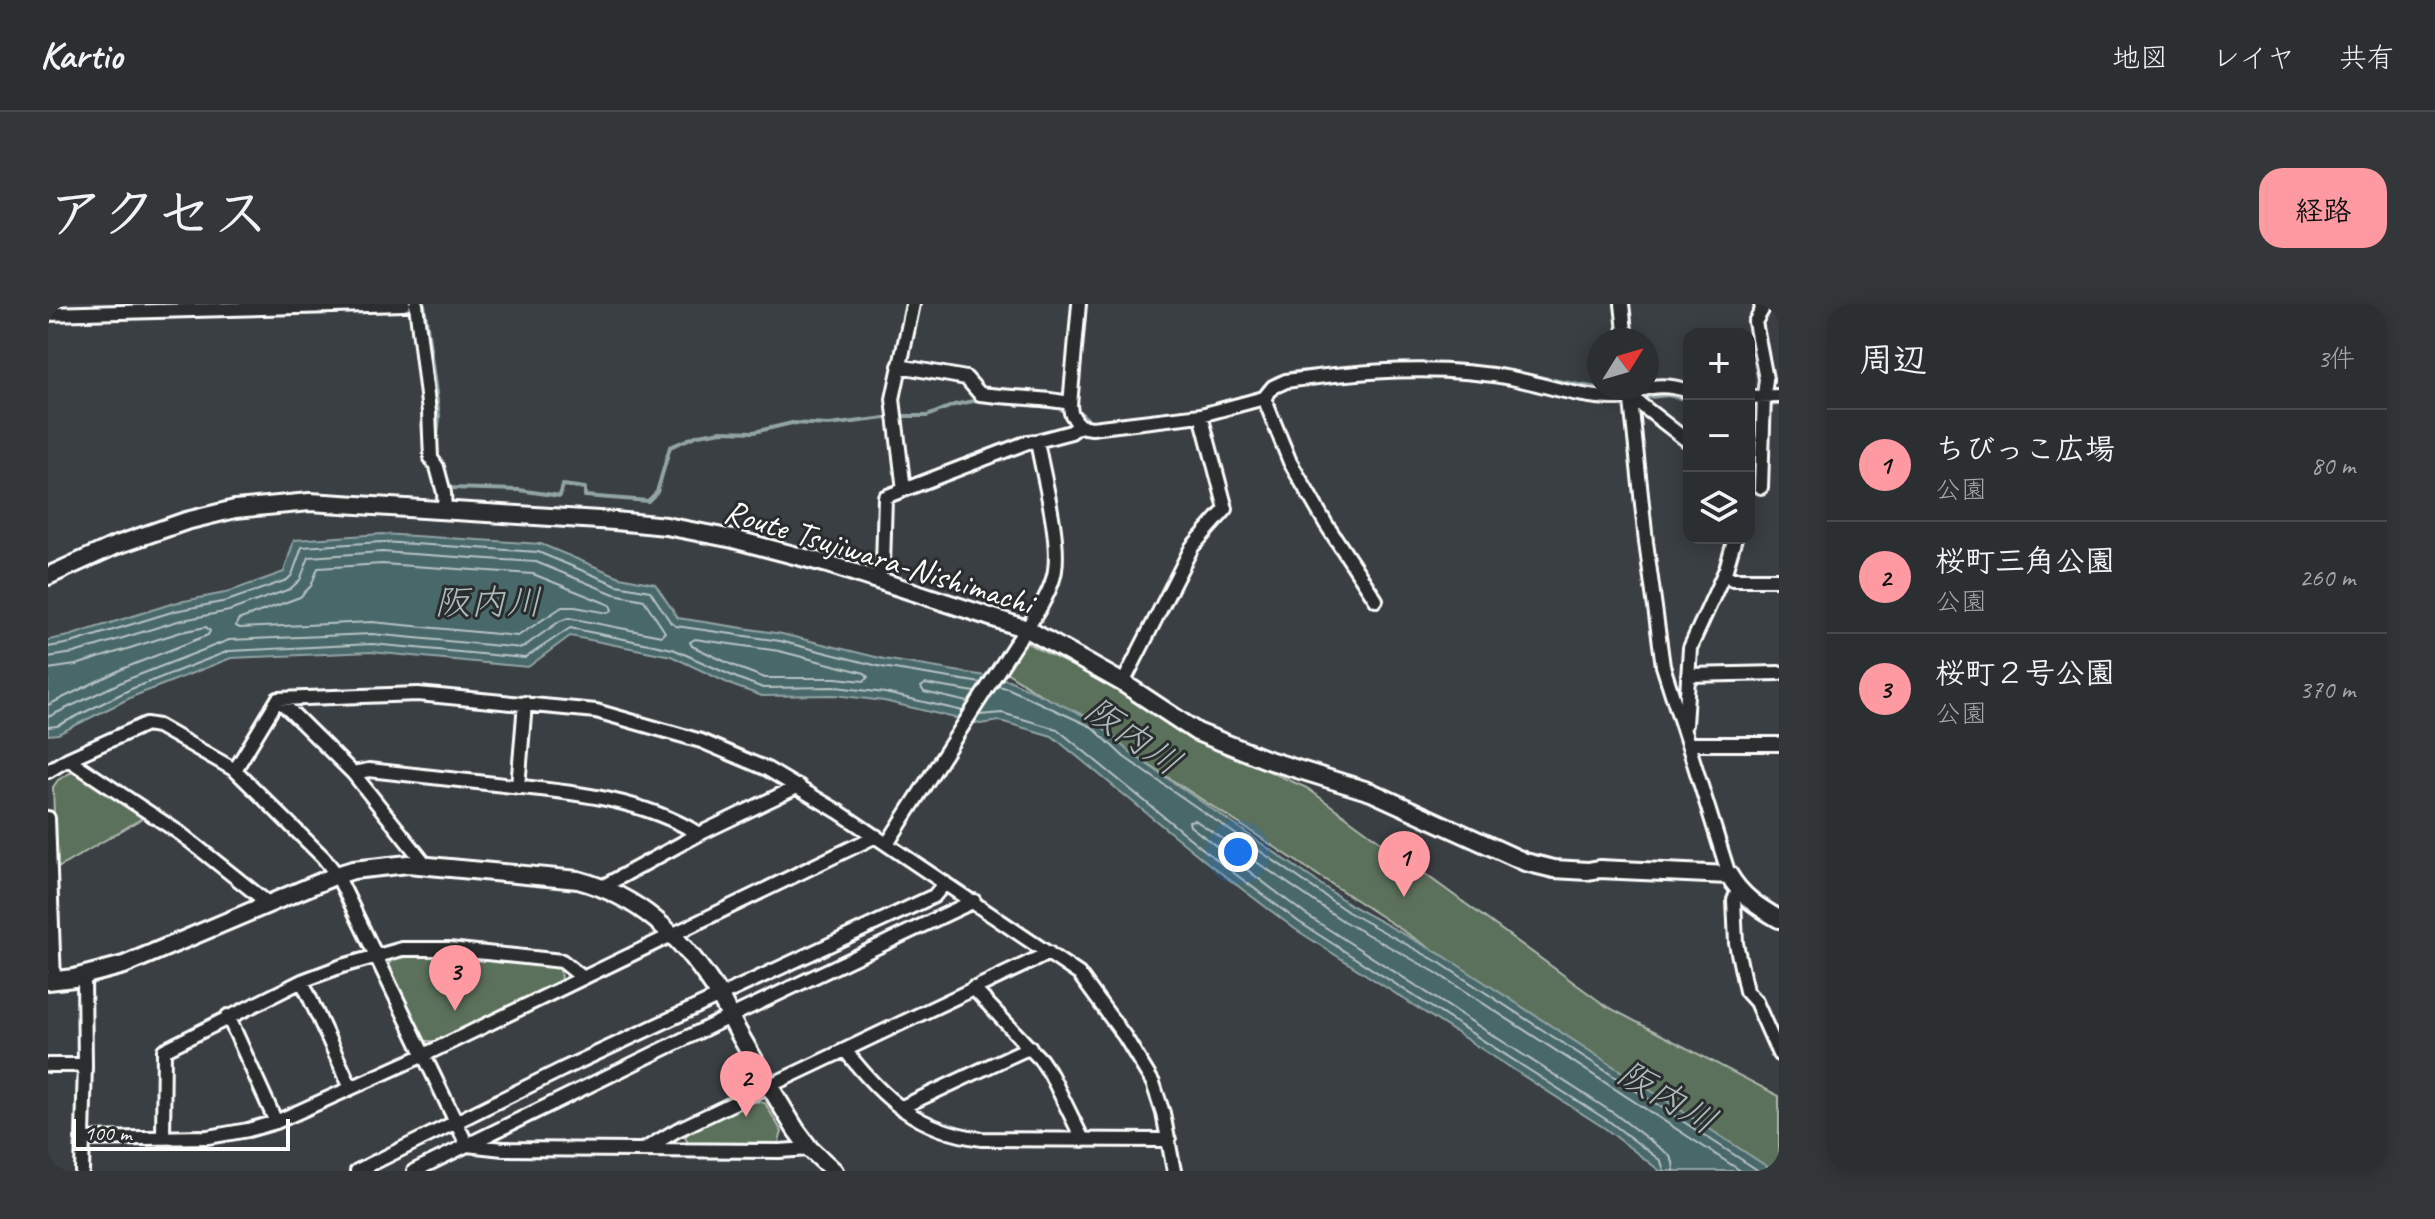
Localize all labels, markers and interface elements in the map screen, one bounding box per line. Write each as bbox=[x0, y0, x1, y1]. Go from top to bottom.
text: Kartio bbox=[40, 32, 122, 79]
text: 地図 bbox=[2112, 40, 2168, 75]
text: レイヤ bbox=[2212, 40, 2295, 75]
text: 共有 bbox=[2339, 40, 2395, 75]
button: 経路 bbox=[2259, 168, 2387, 248]
text: アクセス bbox=[48, 178, 269, 249]
north arrow bbox=[1587, 328, 1659, 400]
map controls bbox=[1683, 328, 1755, 544]
button: + bbox=[1683, 328, 1755, 400]
text: 周辺 bbox=[1859, 338, 1927, 381]
text: 3件 bbox=[2317, 342, 2355, 375]
button: − bbox=[1683, 400, 1755, 472]
text: ちびっこ広場 bbox=[1935, 430, 2115, 468]
text: 1 bbox=[1879, 449, 1891, 482]
text: 80 m bbox=[2311, 449, 2355, 482]
button: layers bbox=[1683, 472, 1755, 544]
text: 公園 bbox=[1935, 473, 1987, 506]
street label: Route Tsujiwara-Nishimachi bbox=[719, 489, 1042, 625]
text: 桜町三角公園 bbox=[1935, 542, 2115, 580]
text: 2 bbox=[1879, 561, 1891, 594]
text: 260 m bbox=[2299, 561, 2355, 594]
water label: 阪内川 bbox=[434, 579, 542, 625]
text: 公園 bbox=[1935, 585, 1987, 618]
text: 桜町２号公園 bbox=[1935, 654, 2115, 692]
text: 3 bbox=[1879, 673, 1891, 706]
text: 370 m bbox=[2299, 673, 2355, 706]
water label: 阪内川 bbox=[1076, 686, 1191, 786]
text: 公園 bbox=[1935, 697, 1987, 730]
pin: 1 bbox=[1378, 831, 1430, 897]
your location bbox=[1218, 832, 1258, 872]
pin: 3 bbox=[429, 945, 481, 1011]
water label: 阪内川 bbox=[1609, 1049, 1726, 1144]
pin: 2 bbox=[720, 1051, 772, 1117]
scale bar bbox=[72, 1115, 290, 1151]
text: 100 m bbox=[84, 1119, 131, 1147]

